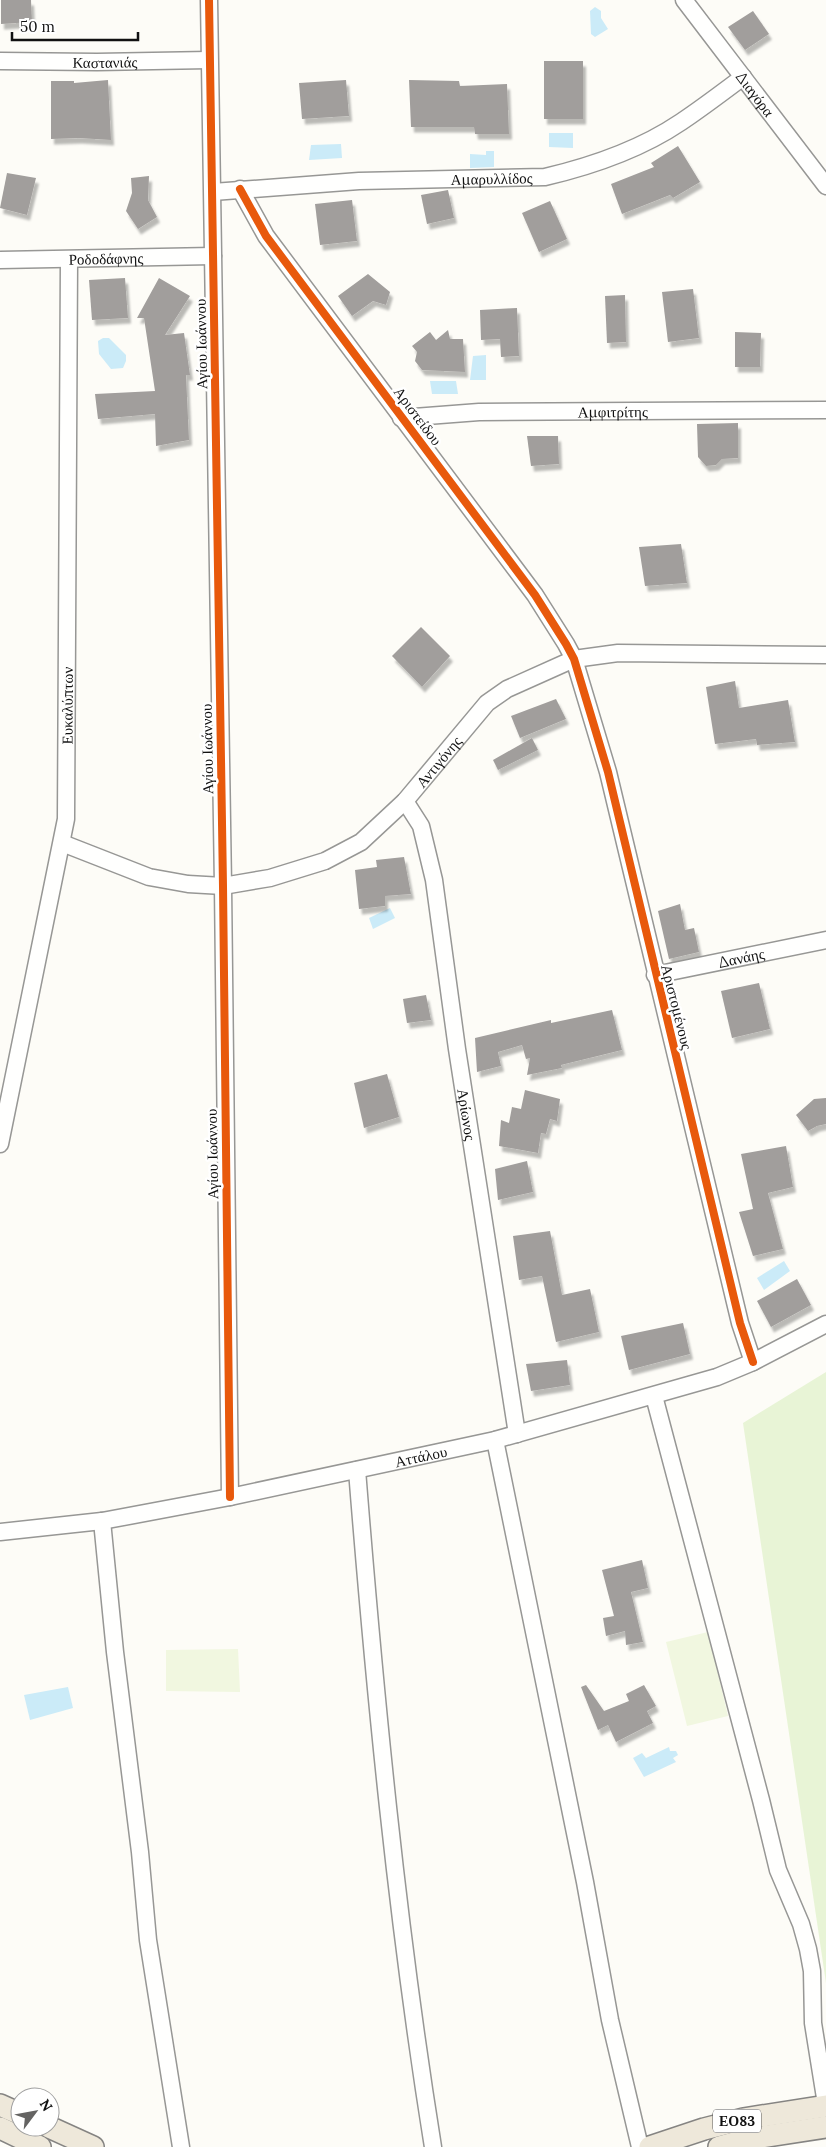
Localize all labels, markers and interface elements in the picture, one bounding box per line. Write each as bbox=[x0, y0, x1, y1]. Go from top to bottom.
scale bar bbox=[12, 10, 139, 42]
text: 50 m bbox=[20, 17, 55, 36]
street label: Καστανιάς bbox=[73, 52, 138, 72]
street label: Διαγόρα bbox=[732, 67, 779, 120]
street label: Αμαρυλλίδος bbox=[450, 168, 533, 189]
street label: Ροδοδάφνης bbox=[68, 248, 144, 268]
street label: Αγίου Ιωάννου bbox=[191, 299, 211, 389]
street label: Αριστείδου bbox=[390, 383, 446, 449]
street label: Αμφιτρίτης bbox=[578, 402, 648, 421]
street label: Ευκαλύπτων bbox=[57, 667, 76, 745]
street label: Αγίου Ιωάννου bbox=[197, 704, 217, 794]
street label: Αντιγόνης bbox=[411, 732, 465, 791]
street label: Δανάης bbox=[716, 943, 766, 971]
street label: Αριστομένους bbox=[657, 962, 697, 1052]
street label: Αρίωνος bbox=[454, 1087, 481, 1142]
street label: Αγίου Ιωάννου bbox=[202, 1109, 222, 1199]
street label: Αττάλου bbox=[393, 1441, 449, 1471]
north arrow bbox=[10, 2087, 60, 2137]
text: N bbox=[36, 2096, 57, 2115]
road number: ΕΟ83 bbox=[713, 2110, 761, 2132]

